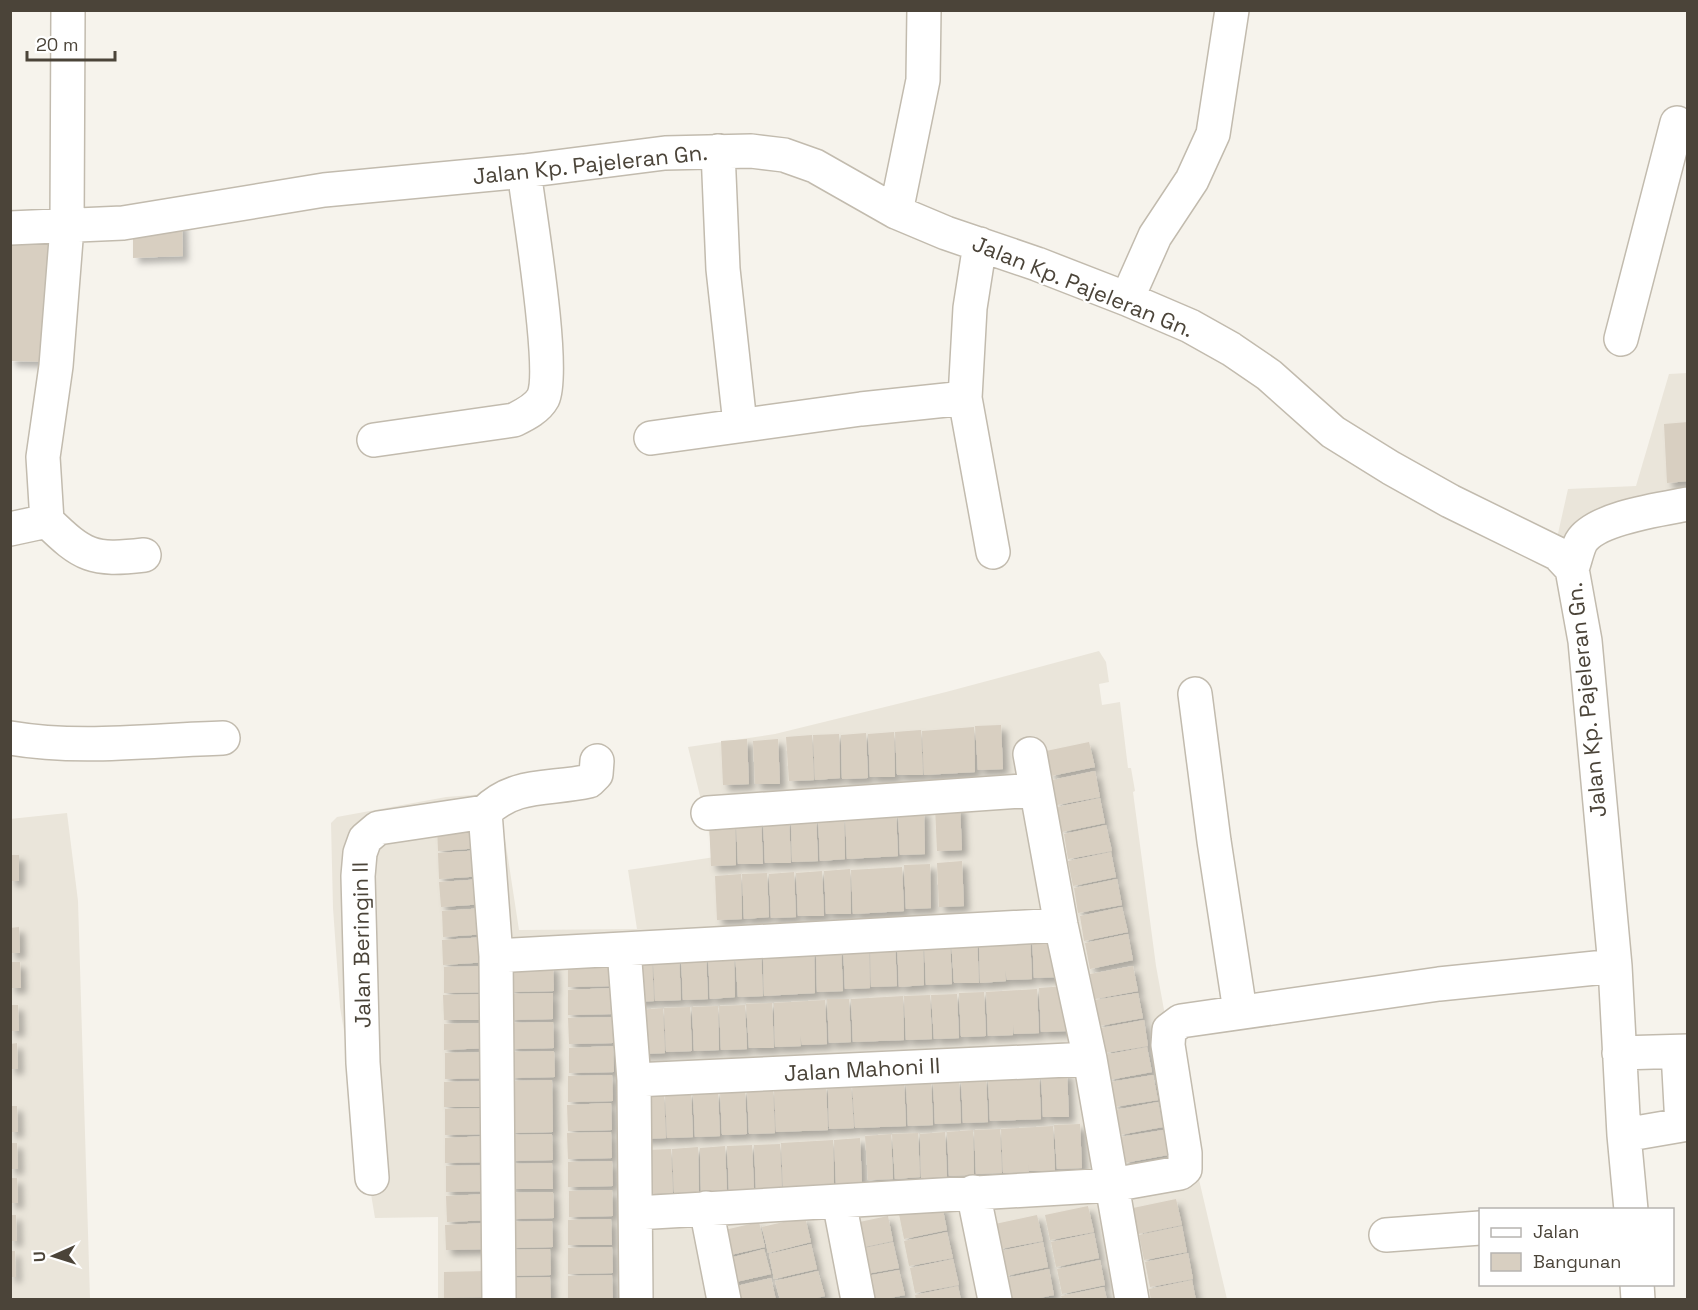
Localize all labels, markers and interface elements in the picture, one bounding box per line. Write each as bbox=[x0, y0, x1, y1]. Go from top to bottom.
scale bar bbox=[27, 24, 116, 62]
text: 20 m bbox=[36, 33, 79, 56]
street label: Jalan Kp. Pajeleran Gn. bbox=[471, 138, 709, 190]
street label: Jalan Kp. Pajeleran Gn. bbox=[968, 229, 1198, 343]
street label: Jalan Kp. Pajeleran Gn. bbox=[1560, 581, 1612, 819]
street label: Jalan Beringin II bbox=[346, 862, 376, 1028]
street label: Jalan Mahoni II bbox=[783, 1051, 941, 1087]
legend bbox=[1479, 1208, 1674, 1286]
text: Jalan bbox=[1533, 1220, 1579, 1243]
north arrow bbox=[24, 1226, 84, 1286]
text: Bangunan bbox=[1533, 1250, 1621, 1273]
text: U bbox=[29, 1251, 50, 1263]

